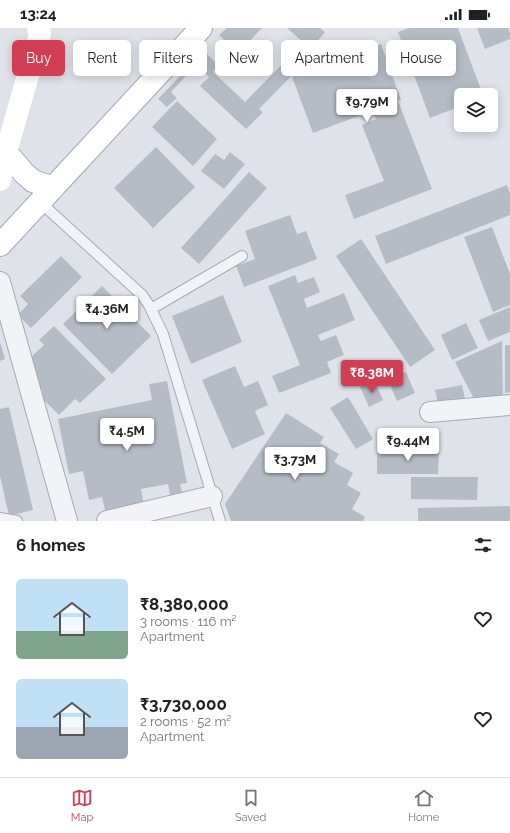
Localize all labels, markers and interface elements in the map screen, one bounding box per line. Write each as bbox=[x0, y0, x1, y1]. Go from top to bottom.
text: 13:24 bbox=[20, 5, 57, 23]
chip: Buy bbox=[12, 40, 65, 76]
chip: Rent bbox=[73, 40, 131, 76]
chip: Filters bbox=[139, 40, 207, 76]
chip: New bbox=[215, 40, 273, 76]
chip: Apartment bbox=[281, 40, 378, 76]
chip: House bbox=[386, 40, 456, 76]
map controls bbox=[454, 88, 498, 132]
button: layers bbox=[454, 88, 498, 132]
pin: ₹9.79M bbox=[334, 89, 400, 123]
text: ₹9.79M bbox=[345, 94, 389, 109]
pin: ₹4.36M bbox=[74, 296, 140, 330]
text: ₹4.36M bbox=[85, 301, 129, 316]
pin: ₹8.38M bbox=[339, 360, 405, 394]
text: ₹8.38M bbox=[350, 365, 394, 380]
pin: ₹4.5M bbox=[99, 418, 155, 452]
text: ₹4.5M bbox=[109, 423, 145, 438]
pin: ₹9.44M bbox=[375, 428, 441, 462]
text: ₹9.44M bbox=[386, 433, 430, 448]
pin: ₹3.73M bbox=[262, 447, 328, 481]
text: ₹3.73M bbox=[274, 452, 316, 467]
icon: filters bbox=[472, 534, 494, 556]
text: 6 homes bbox=[16, 535, 85, 555]
text: ₹8,380,000 bbox=[140, 594, 229, 614]
icon: home bbox=[48, 595, 96, 643]
icon: heart bbox=[472, 608, 494, 630]
text: 3 rooms · 116 m² bbox=[140, 614, 237, 629]
text: Apartment bbox=[140, 629, 204, 644]
text: ₹3,730,000 bbox=[140, 694, 227, 714]
icon: home bbox=[48, 695, 96, 743]
icon: heart bbox=[472, 708, 494, 730]
text: 2 rooms · 52 m² bbox=[140, 714, 231, 729]
text: Apartment bbox=[140, 729, 204, 744]
tab: Map bbox=[71, 787, 93, 824]
tab: Saved bbox=[235, 787, 266, 824]
tab: Home bbox=[408, 787, 439, 824]

